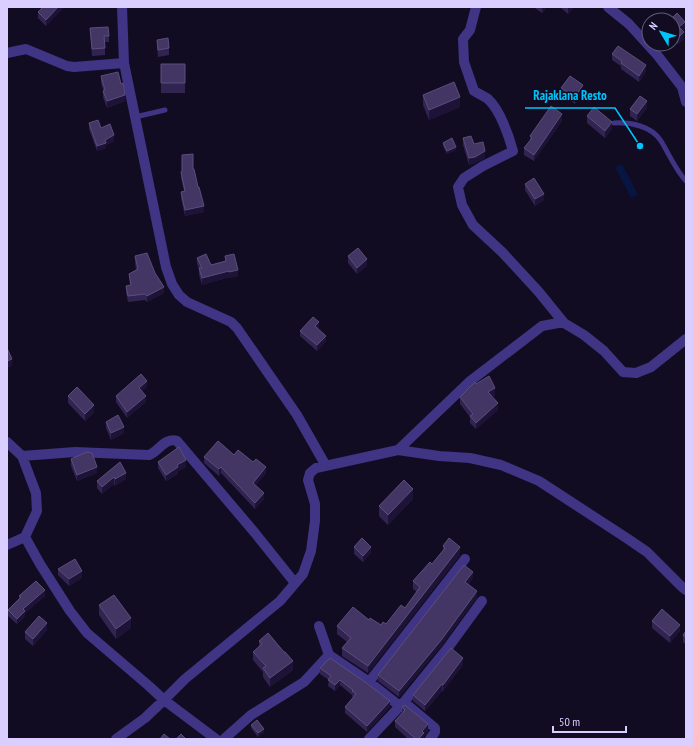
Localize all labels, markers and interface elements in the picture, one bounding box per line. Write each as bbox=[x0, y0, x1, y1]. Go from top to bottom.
north arrow bbox=[641, 12, 681, 52]
text: N bbox=[646, 19, 660, 32]
callout: Rajaklana Resto bbox=[525, 83, 615, 108]
text: Rajaklana Resto bbox=[533, 87, 607, 104]
scale bar bbox=[553, 708, 626, 734]
text: 50 m bbox=[559, 714, 580, 729]

